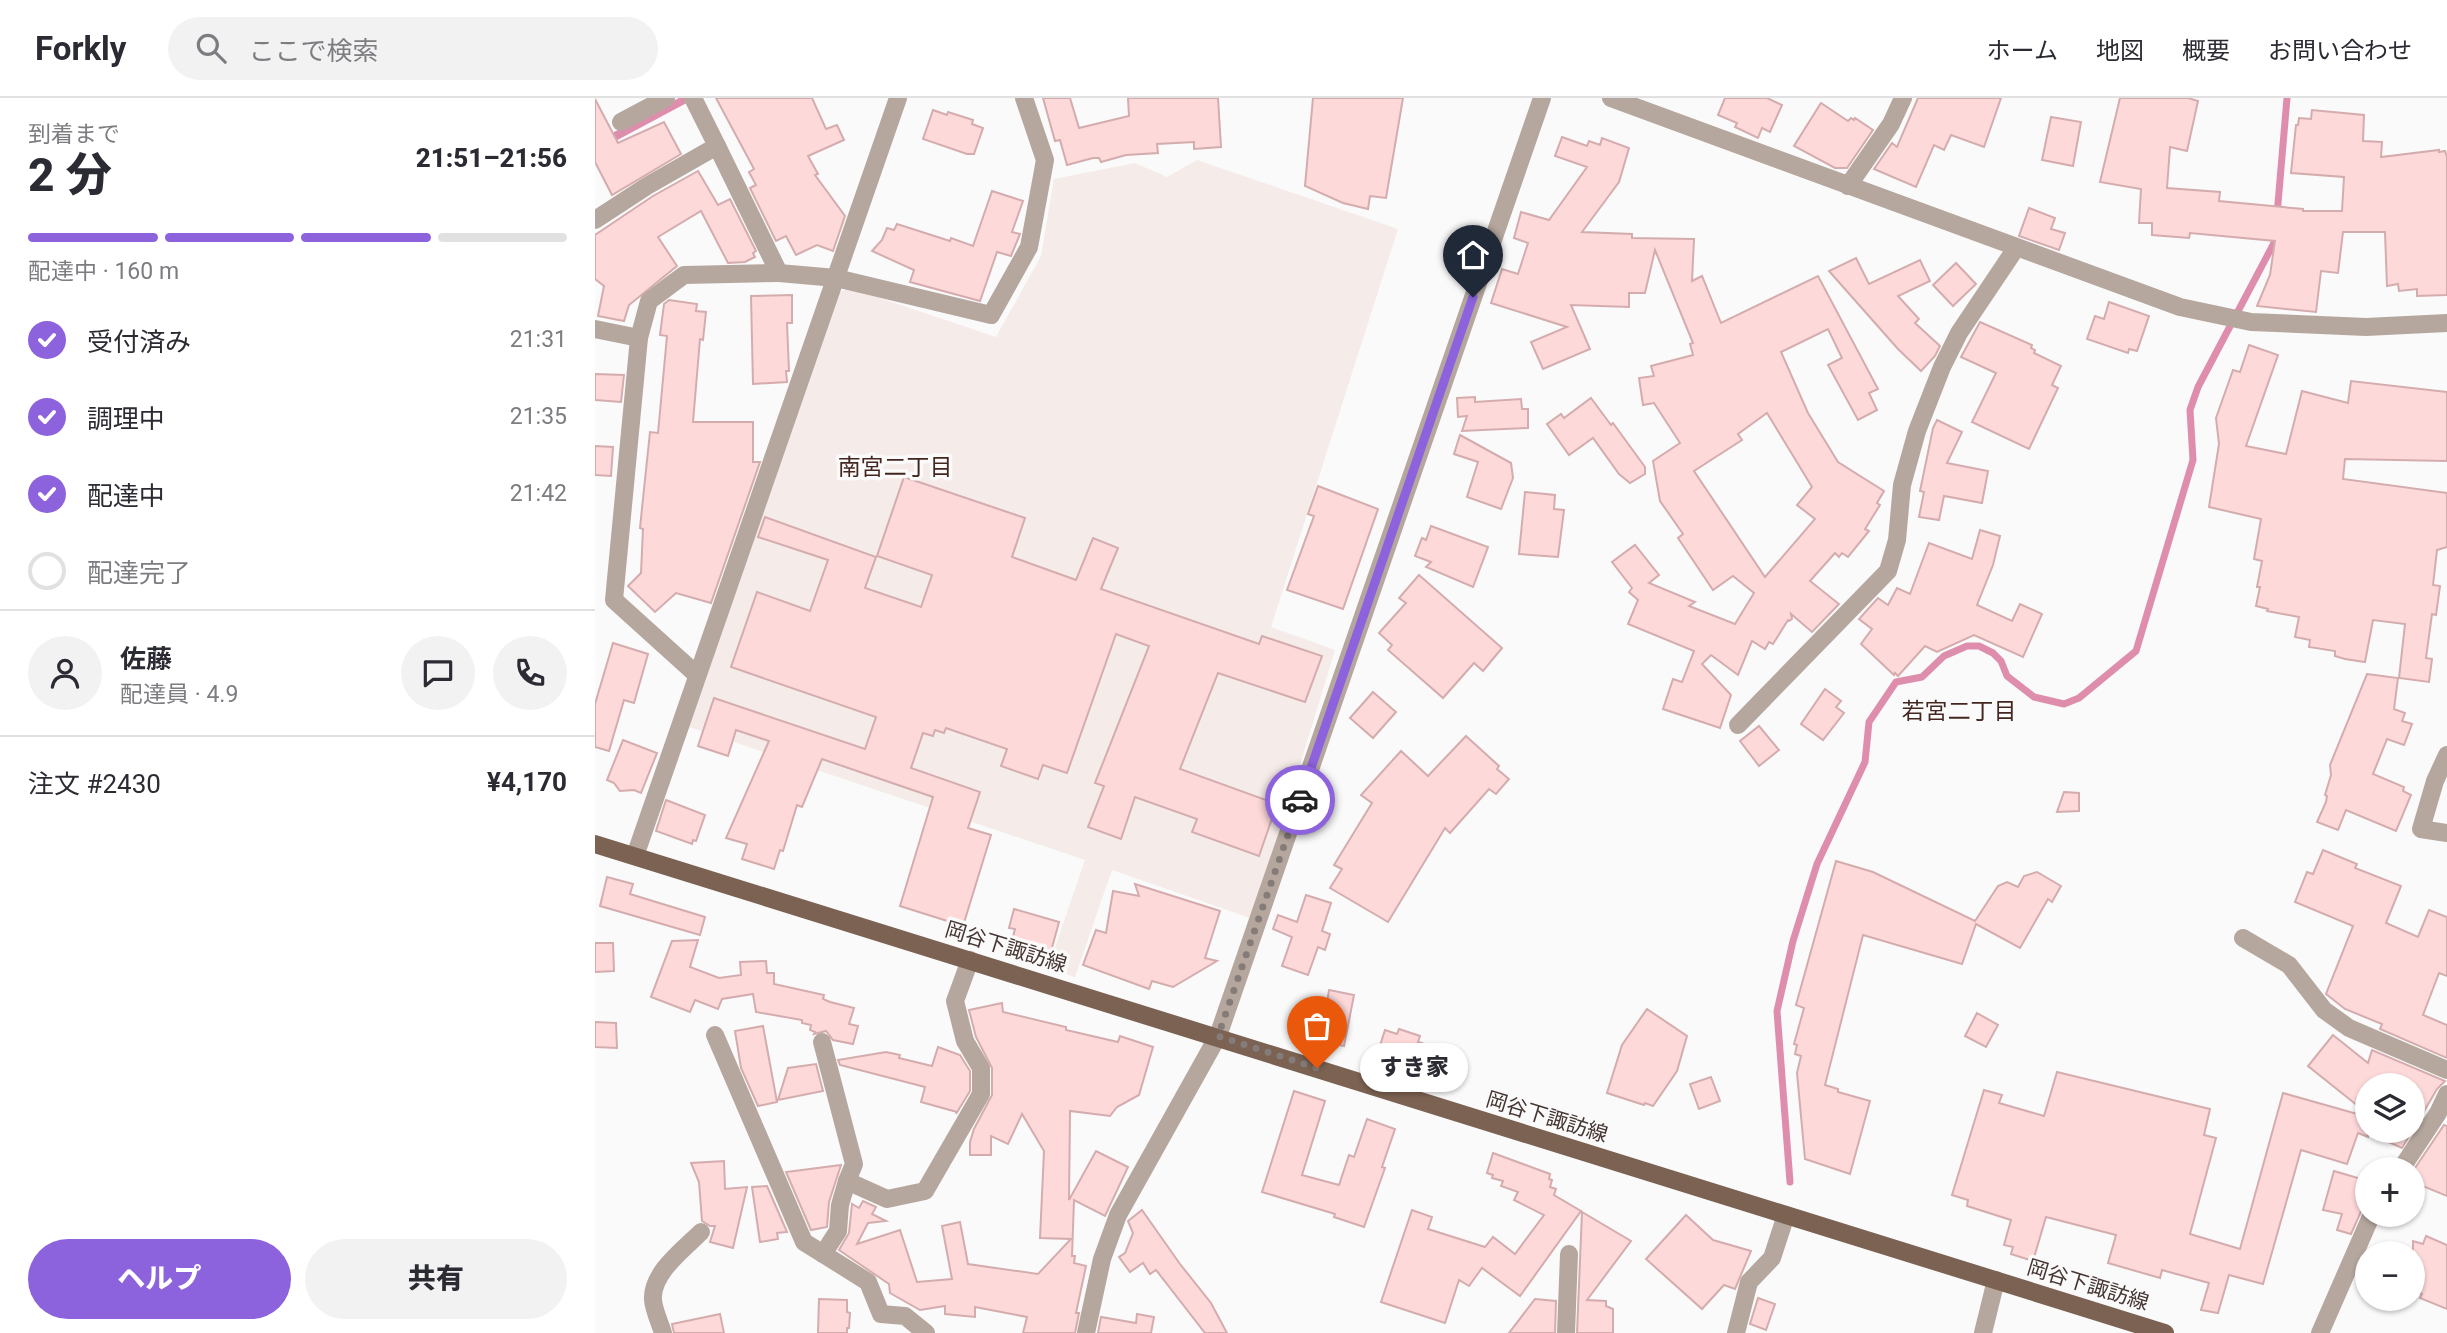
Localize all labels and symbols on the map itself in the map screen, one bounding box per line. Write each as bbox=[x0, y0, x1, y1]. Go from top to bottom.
pin bbox=[1443, 225, 1503, 297]
district label: 南宮二丁目 bbox=[838, 454, 953, 481]
district label: 若宮二丁目 bbox=[1902, 698, 2017, 725]
courier bbox=[1265, 765, 1335, 835]
street label: 岡谷下諏訪線 bbox=[942, 917, 1070, 977]
pin bbox=[1287, 996, 1347, 1068]
callout: すき家 bbox=[1359, 1044, 1467, 1093]
street label: 岡谷下諏訪線 bbox=[1483, 1087, 1611, 1147]
street label: 岡谷下諏訪線 bbox=[2024, 1255, 2152, 1315]

